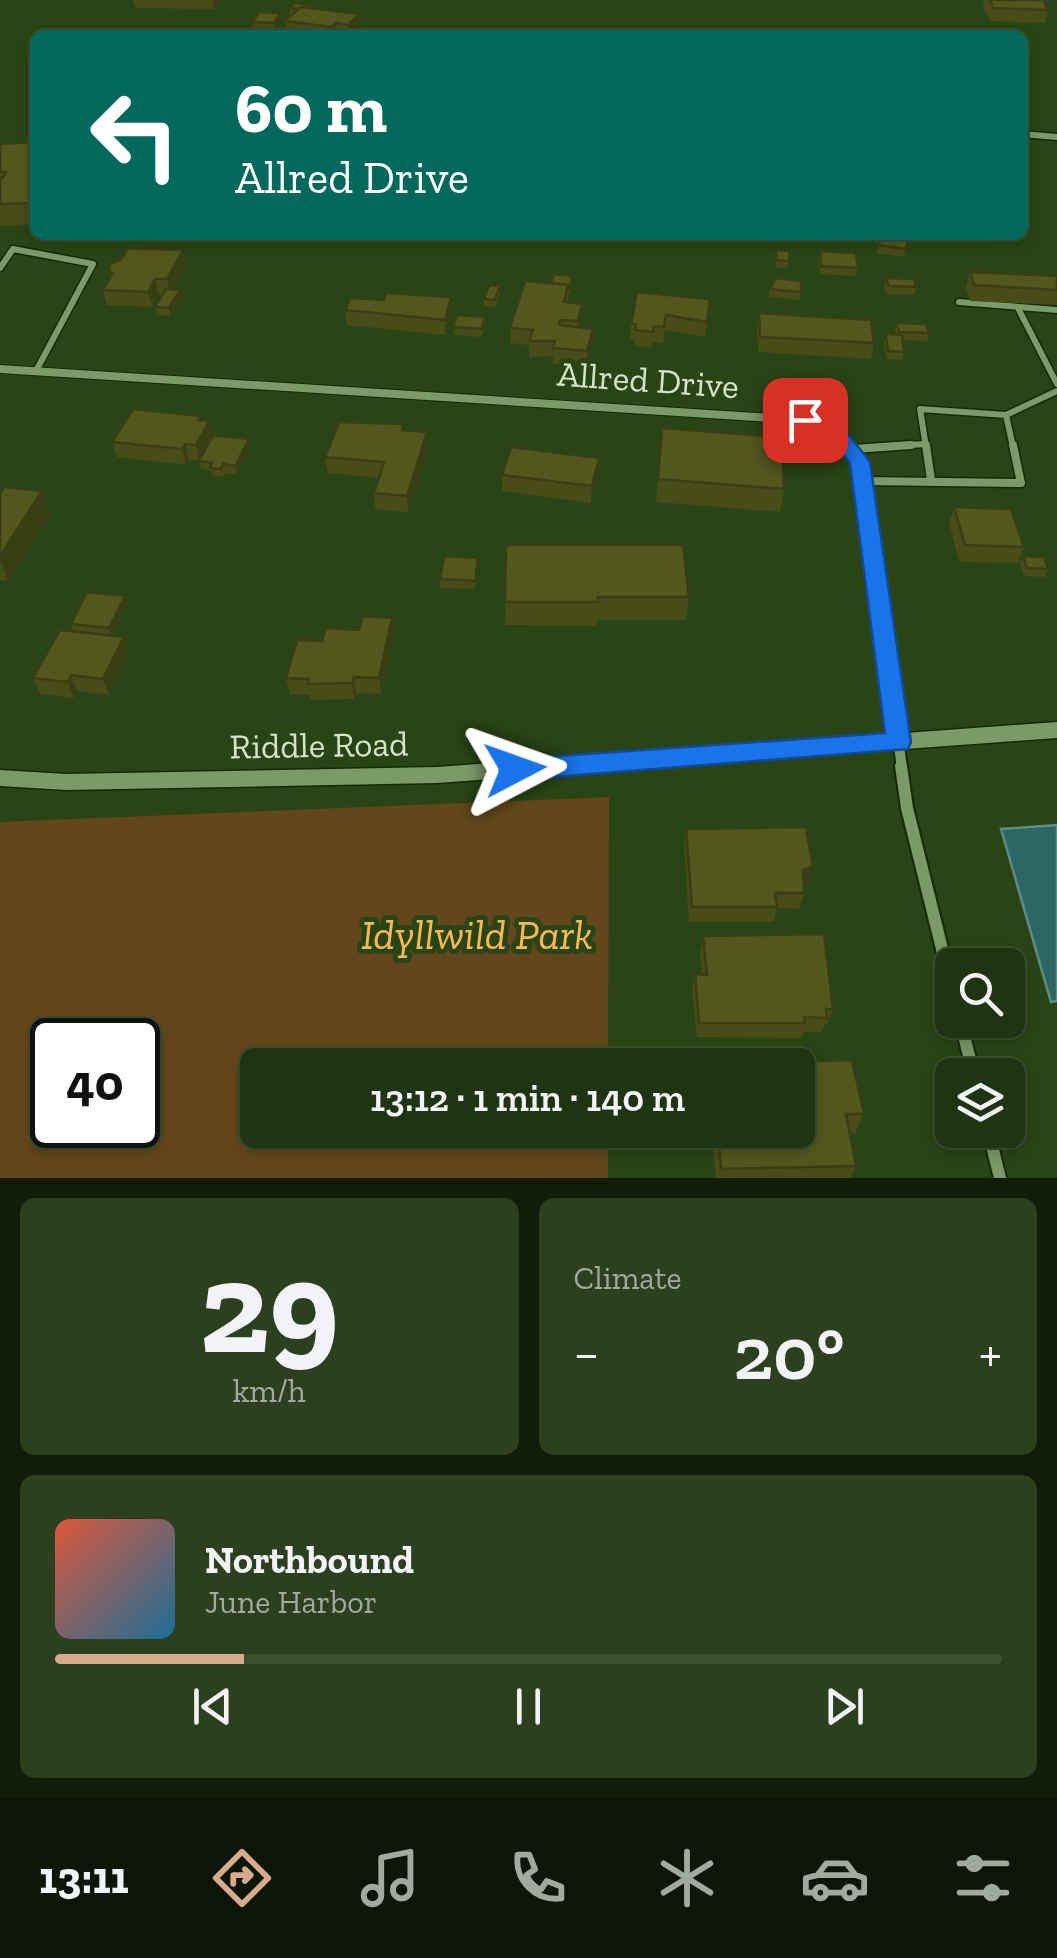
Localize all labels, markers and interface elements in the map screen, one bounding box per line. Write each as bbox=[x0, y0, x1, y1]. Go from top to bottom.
text: 60 m bbox=[235, 66, 387, 150]
icon: left bbox=[70, 70, 200, 200]
text: Allred Drive bbox=[235, 151, 469, 205]
street label: Allred Drive bbox=[556, 353, 740, 407]
pin bbox=[763, 378, 848, 463]
icon: arrive bbox=[778, 393, 833, 448]
position arrow bbox=[463, 717, 567, 821]
street label: Riddle Road bbox=[229, 722, 409, 768]
park label: Idyllwild Park bbox=[361, 909, 593, 960]
map controls bbox=[935, 948, 1025, 1148]
button: search bbox=[935, 948, 1025, 1038]
speed limit sign: 40 bbox=[30, 1018, 160, 1148]
button: layers bbox=[935, 1058, 1025, 1148]
text: 13:12 · 1 min · 140 m bbox=[370, 1075, 685, 1121]
text: 29 bbox=[200, 1229, 339, 1385]
text: Climate bbox=[574, 1259, 682, 1297]
text: 20° bbox=[734, 1308, 845, 1398]
text: − bbox=[574, 1320, 599, 1386]
text: + bbox=[979, 1320, 1002, 1386]
text: km/h bbox=[233, 1372, 306, 1410]
text: Northbound bbox=[205, 1537, 414, 1583]
text: June Harbor bbox=[205, 1583, 377, 1621]
icon: previous bbox=[185, 1679, 240, 1734]
icon: pause bbox=[501, 1679, 556, 1734]
icon: next bbox=[817, 1679, 872, 1734]
icon: directions bbox=[207, 1843, 277, 1913]
icon: music bbox=[355, 1843, 425, 1913]
icon: phone bbox=[503, 1843, 573, 1913]
icon: climate bbox=[652, 1843, 722, 1913]
icon: car bbox=[800, 1843, 870, 1913]
icon: filters bbox=[948, 1843, 1018, 1913]
text: 13:11 bbox=[39, 1851, 129, 1905]

